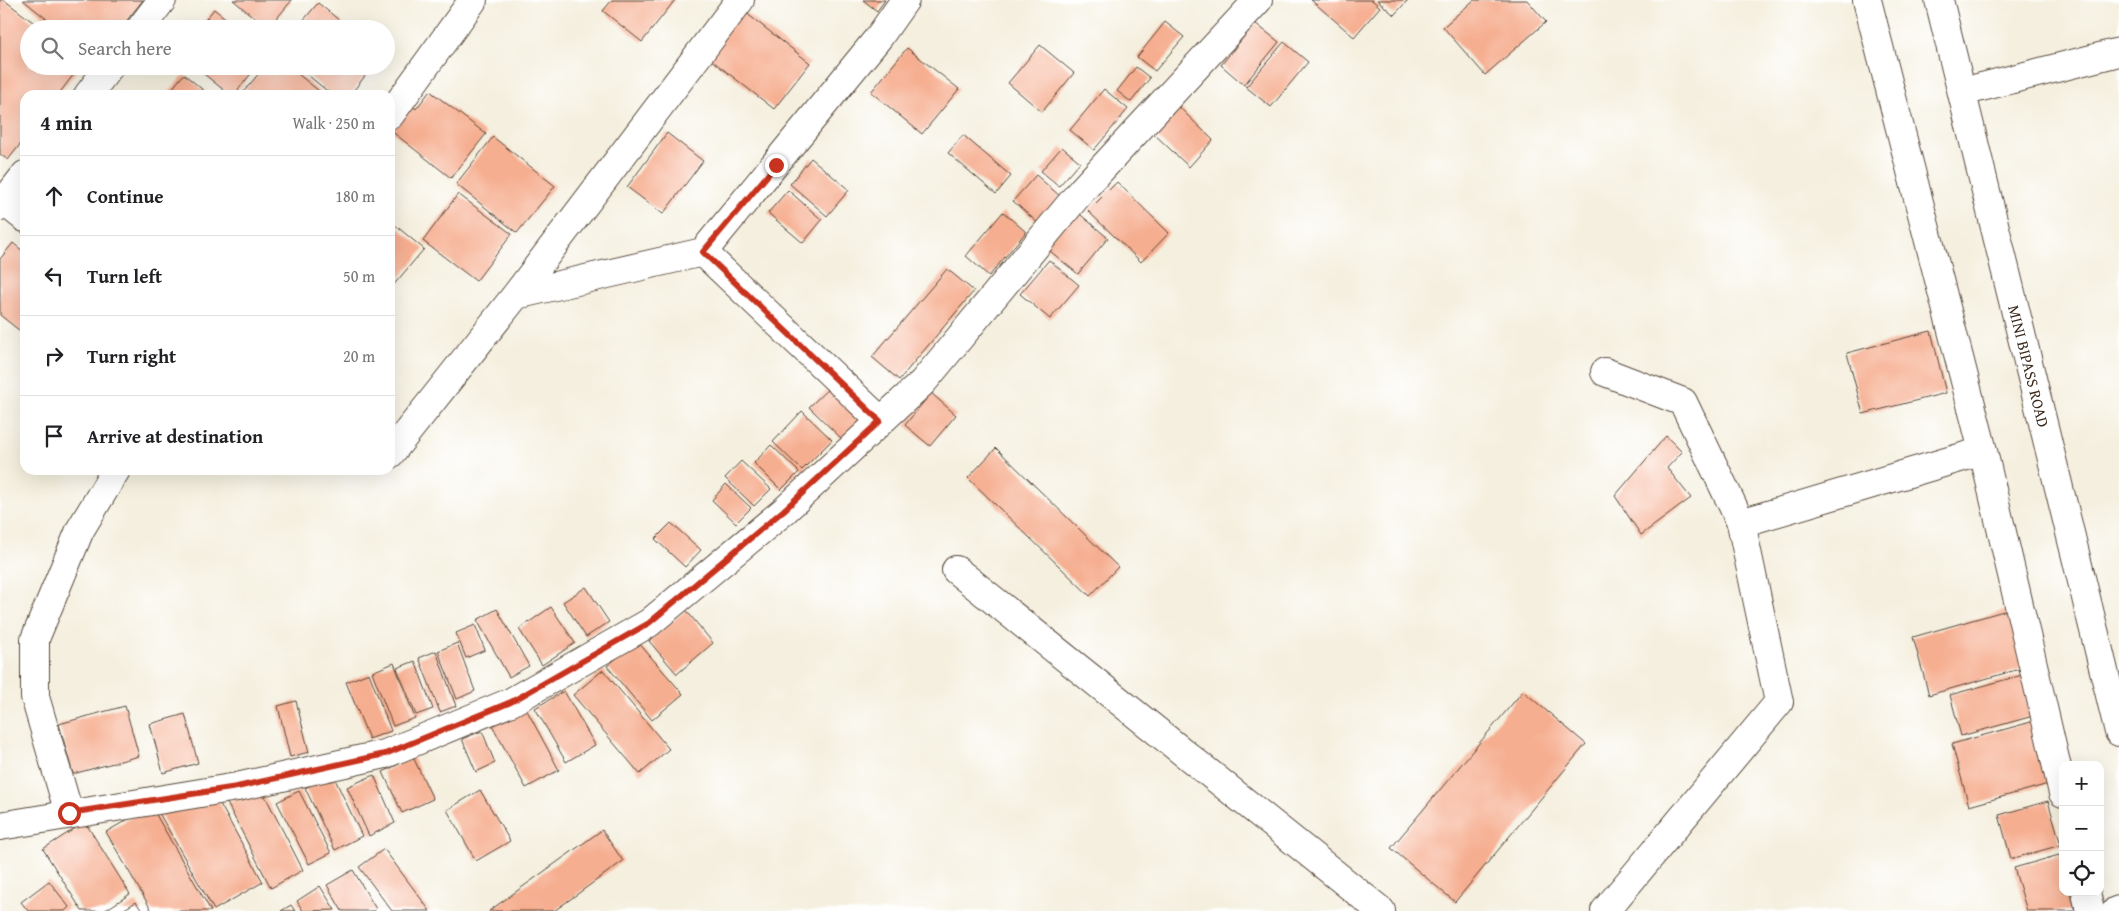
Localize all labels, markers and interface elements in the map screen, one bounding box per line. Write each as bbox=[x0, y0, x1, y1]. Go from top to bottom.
search box bbox=[20, 20, 395, 75]
icon: search bbox=[38, 34, 66, 62]
text: Search here bbox=[78, 34, 172, 62]
text: 4 min bbox=[40, 107, 92, 138]
text: Walk · 250 m bbox=[292, 111, 375, 135]
route end bbox=[765, 154, 788, 177]
icon: ahead bbox=[40, 182, 68, 210]
text: Continue bbox=[87, 182, 164, 210]
text: 180 m bbox=[335, 184, 375, 208]
icon: left bbox=[40, 262, 68, 290]
text: Turn left bbox=[87, 262, 162, 290]
text: 50 m bbox=[343, 264, 375, 288]
street label: MINI BIPASS ROAD bbox=[2002, 302, 2056, 430]
icon: right bbox=[40, 342, 68, 370]
text: Turn right bbox=[87, 342, 176, 370]
text: 20 m bbox=[343, 344, 375, 368]
icon: arrive bbox=[40, 422, 68, 450]
text: Arrive at destination bbox=[87, 422, 263, 450]
map controls bbox=[2059, 761, 2104, 896]
button: + bbox=[2059, 761, 2104, 806]
route start bbox=[58, 802, 81, 825]
button: − bbox=[2059, 806, 2104, 851]
button: locate bbox=[2059, 851, 2104, 896]

